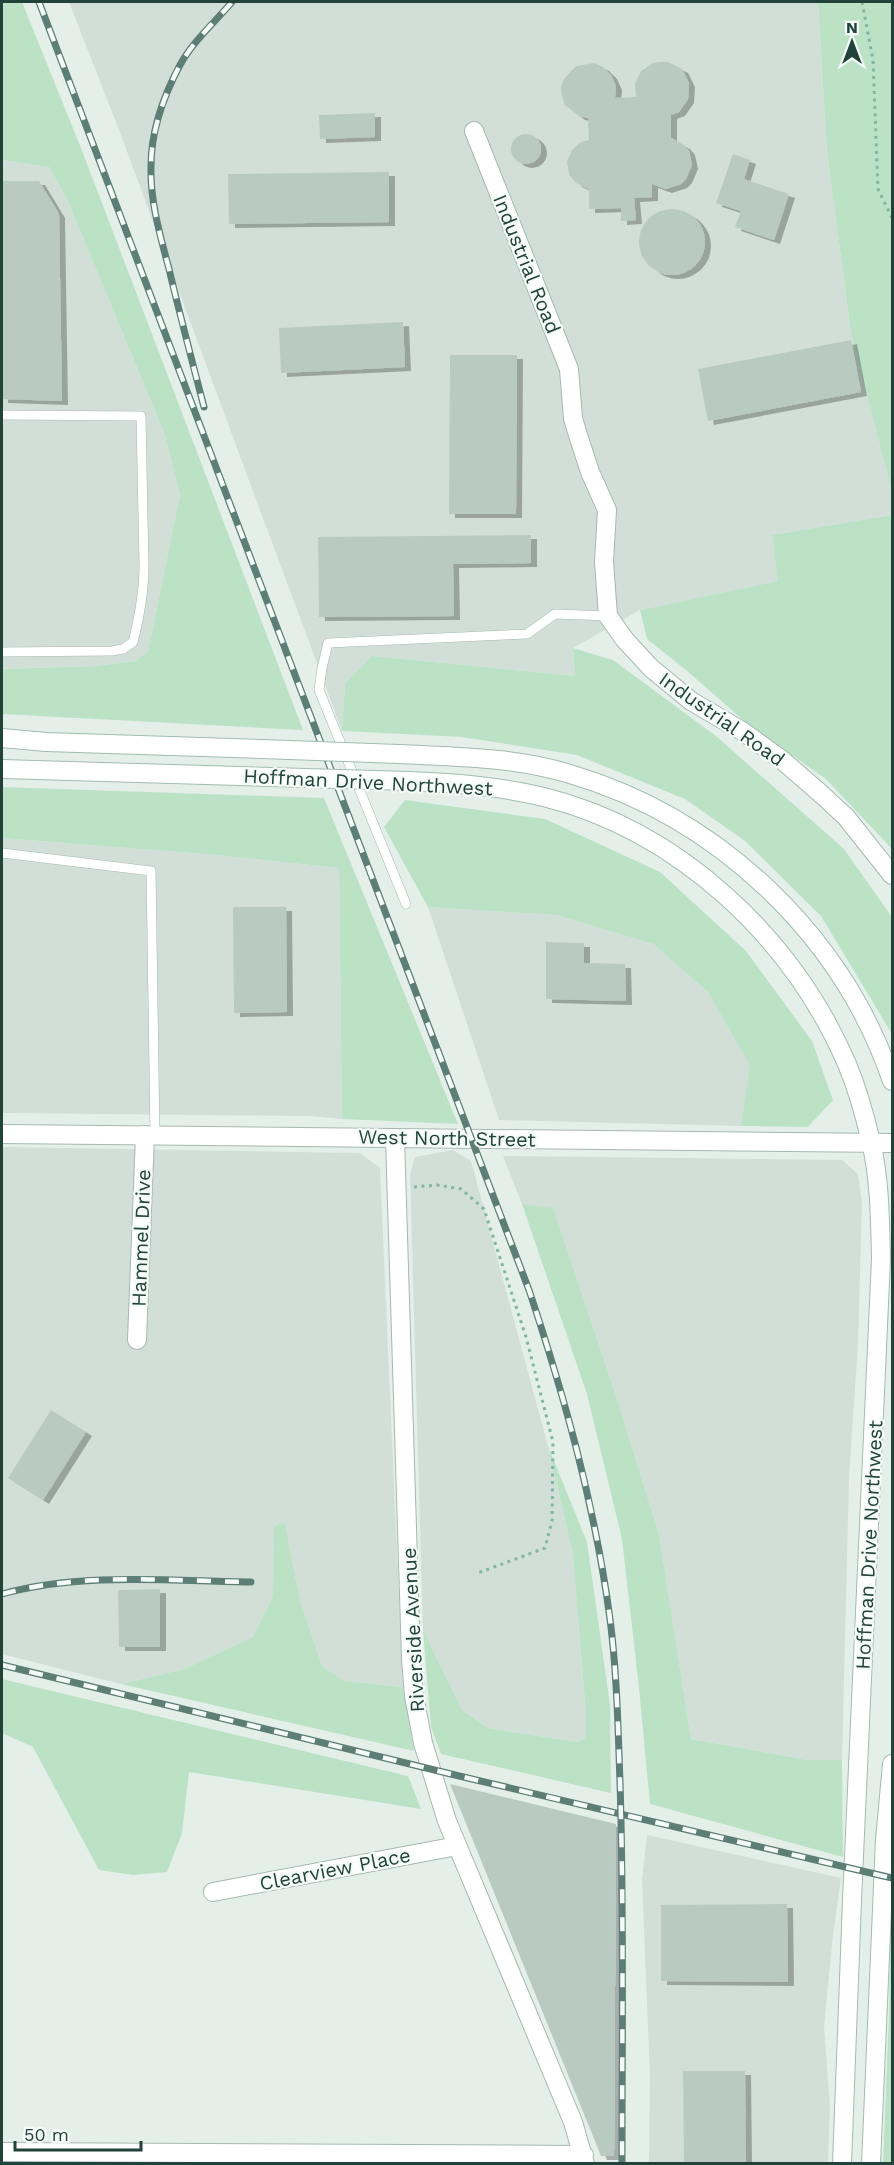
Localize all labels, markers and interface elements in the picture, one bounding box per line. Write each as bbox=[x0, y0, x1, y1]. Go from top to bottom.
north arrow bbox=[822, 12, 882, 72]
text: N bbox=[846, 18, 858, 37]
street label: Industrial Road bbox=[488, 191, 566, 337]
street label: Industrial Road bbox=[655, 667, 789, 771]
street label: Hoffman Drive Northwest bbox=[243, 763, 494, 801]
street label: West North Street bbox=[358, 1124, 537, 1152]
street label: Hammel Drive bbox=[127, 1169, 155, 1307]
street label: Hoffman Drive Northwest bbox=[850, 1419, 888, 1670]
street label: Riverside Avenue bbox=[397, 1547, 429, 1713]
street label: Clearview Place bbox=[257, 1843, 413, 1895]
scale bar bbox=[15, 2114, 141, 2152]
text: 50 m bbox=[24, 2124, 69, 2145]

